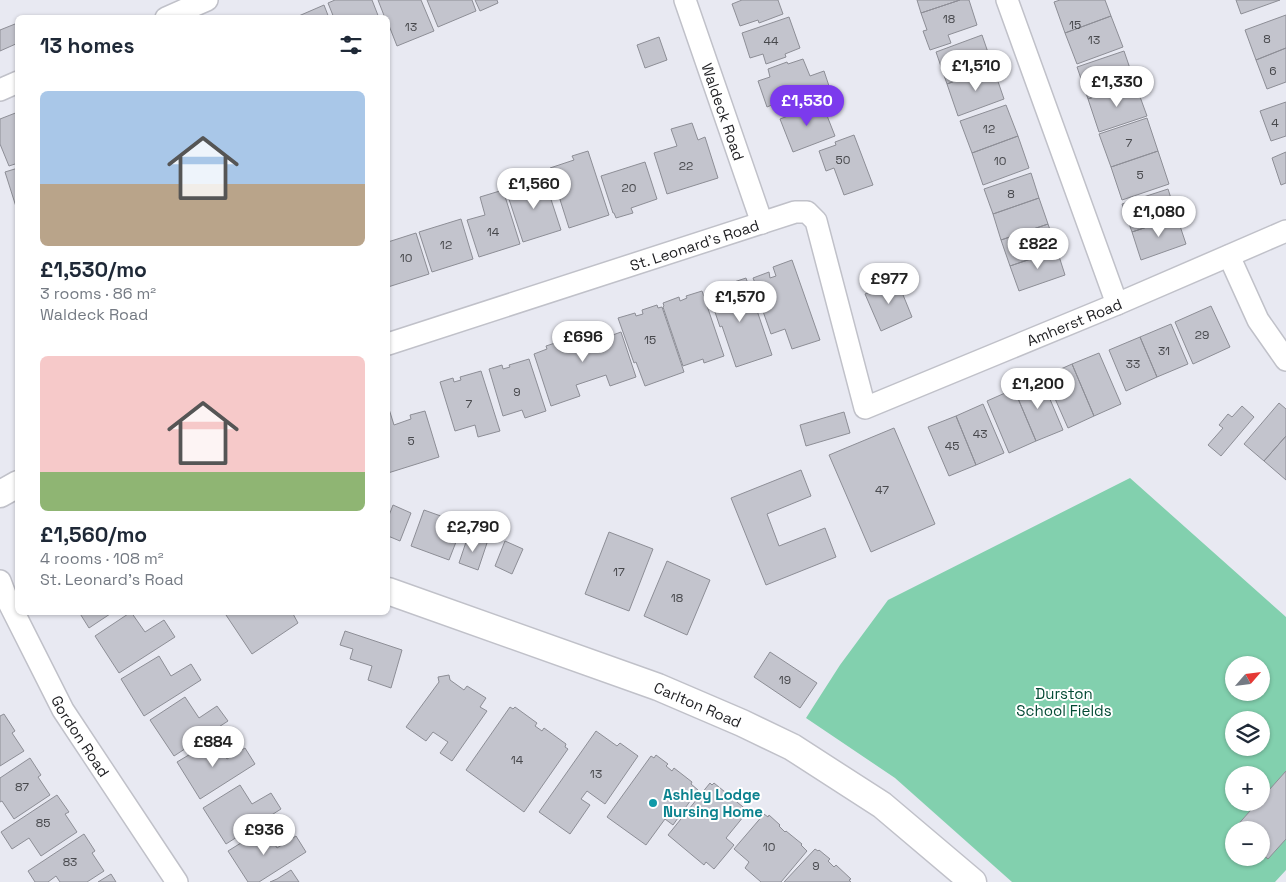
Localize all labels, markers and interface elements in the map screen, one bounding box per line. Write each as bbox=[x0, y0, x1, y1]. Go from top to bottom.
house number: 18 bbox=[943, 11, 955, 27]
house number: 15 bbox=[1069, 17, 1081, 33]
house number: 13 bbox=[405, 19, 417, 35]
icon: filters bbox=[337, 31, 365, 59]
house number: 8 bbox=[1263, 31, 1271, 47]
text: 13 homes bbox=[40, 32, 134, 59]
house number: 13 bbox=[1088, 32, 1100, 48]
house number: 44 bbox=[763, 33, 779, 49]
pin: £1,510 bbox=[935, 49, 1017, 92]
text: £1,510 bbox=[951, 55, 1001, 76]
street label: Waldeck Road bbox=[698, 60, 749, 163]
house number: 6 bbox=[1269, 63, 1277, 79]
pin: £1,330 bbox=[1076, 66, 1158, 108]
text: £1,330 bbox=[1091, 71, 1143, 92]
pin: £1,530 bbox=[766, 84, 848, 127]
text: £1,530 bbox=[781, 90, 833, 111]
house number: 4 bbox=[1271, 115, 1279, 131]
house number: 12 bbox=[983, 121, 995, 137]
icon: home bbox=[158, 123, 248, 213]
house number: 7 bbox=[1126, 135, 1133, 151]
house number: 50 bbox=[836, 152, 850, 168]
house number: 10 bbox=[994, 153, 1006, 169]
house number: 22 bbox=[679, 158, 693, 174]
house number: 5 bbox=[1136, 167, 1144, 183]
pin: £1,560 bbox=[493, 168, 575, 210]
text: £1,560 bbox=[508, 173, 560, 194]
house number: 20 bbox=[622, 180, 636, 196]
house number: 8 bbox=[1007, 186, 1015, 202]
pin: £1,080 bbox=[1118, 196, 1200, 238]
text: £1,080 bbox=[1133, 201, 1185, 222]
street label: St. Leonard's Road bbox=[627, 215, 761, 274]
house number: 14 bbox=[487, 224, 500, 240]
pin: £822 bbox=[1008, 228, 1068, 270]
text: £822 bbox=[1019, 233, 1057, 254]
house number: 12 bbox=[440, 237, 452, 253]
house number: 10 bbox=[400, 250, 412, 266]
text: £1,530/mo bbox=[40, 256, 147, 283]
pin: £977 bbox=[859, 262, 919, 305]
text: £977 bbox=[870, 268, 908, 289]
pin: £1,570 bbox=[699, 280, 781, 323]
text: 3 rooms · 86 m² bbox=[40, 283, 156, 304]
text: £1,570 bbox=[715, 286, 765, 307]
street label: Amherst Road bbox=[1024, 294, 1124, 350]
text: Waldeck Road bbox=[40, 304, 148, 325]
pin: £696 bbox=[553, 320, 613, 363]
text: £696 bbox=[563, 326, 603, 347]
house number: 29 bbox=[1195, 327, 1209, 343]
house number: 15 bbox=[644, 332, 656, 348]
house number: 31 bbox=[1158, 343, 1170, 359]
house number: 33 bbox=[1126, 356, 1140, 372]
pin: £1,200 bbox=[997, 368, 1079, 410]
text: £1,200 bbox=[1012, 373, 1064, 394]
house number: 9 bbox=[513, 384, 521, 400]
icon: home bbox=[158, 388, 248, 478]
house number: 7 bbox=[466, 396, 473, 412]
house number: 43 bbox=[973, 426, 987, 442]
house number: 5 bbox=[407, 433, 415, 449]
house number: 45 bbox=[945, 438, 959, 454]
house number: 47 bbox=[875, 482, 889, 498]
pin: £2,790 bbox=[432, 510, 514, 553]
text: £2,790 bbox=[447, 516, 500, 537]
text: £1,560/mo bbox=[40, 521, 147, 548]
text: 4 rooms · 108 m² bbox=[40, 548, 164, 569]
house number: 17 bbox=[613, 564, 625, 580]
text: St. Leonard's Road bbox=[40, 569, 184, 590]
house number: 18 bbox=[671, 590, 683, 606]
north arrow bbox=[1225, 656, 1270, 701]
map controls bbox=[1225, 656, 1270, 866]
house number: 19 bbox=[779, 672, 791, 688]
street label: Carlton Road bbox=[651, 677, 745, 731]
park label: Durston School Fields bbox=[1016, 684, 1112, 720]
street label: Gordon Road bbox=[48, 692, 114, 780]
button: layers bbox=[1225, 711, 1270, 756]
pin: £884 bbox=[183, 726, 243, 768]
text: £884 bbox=[193, 731, 233, 752]
house number: 14 bbox=[511, 752, 524, 768]
house number: 13 bbox=[590, 766, 602, 782]
button: + bbox=[1225, 766, 1270, 811]
house number: 87 bbox=[15, 779, 29, 795]
place label: Ashley Lodge Nursing Home bbox=[663, 785, 763, 821]
marker: Ashley Lodge Nursing Home bbox=[647, 797, 659, 809]
pin: £936 bbox=[234, 814, 294, 856]
house number: 85 bbox=[36, 815, 50, 831]
text: £936 bbox=[244, 819, 284, 840]
button: − bbox=[1225, 821, 1270, 866]
house number: 10 bbox=[763, 839, 775, 855]
house number: 83 bbox=[63, 854, 77, 870]
house number: 9 bbox=[812, 858, 820, 874]

